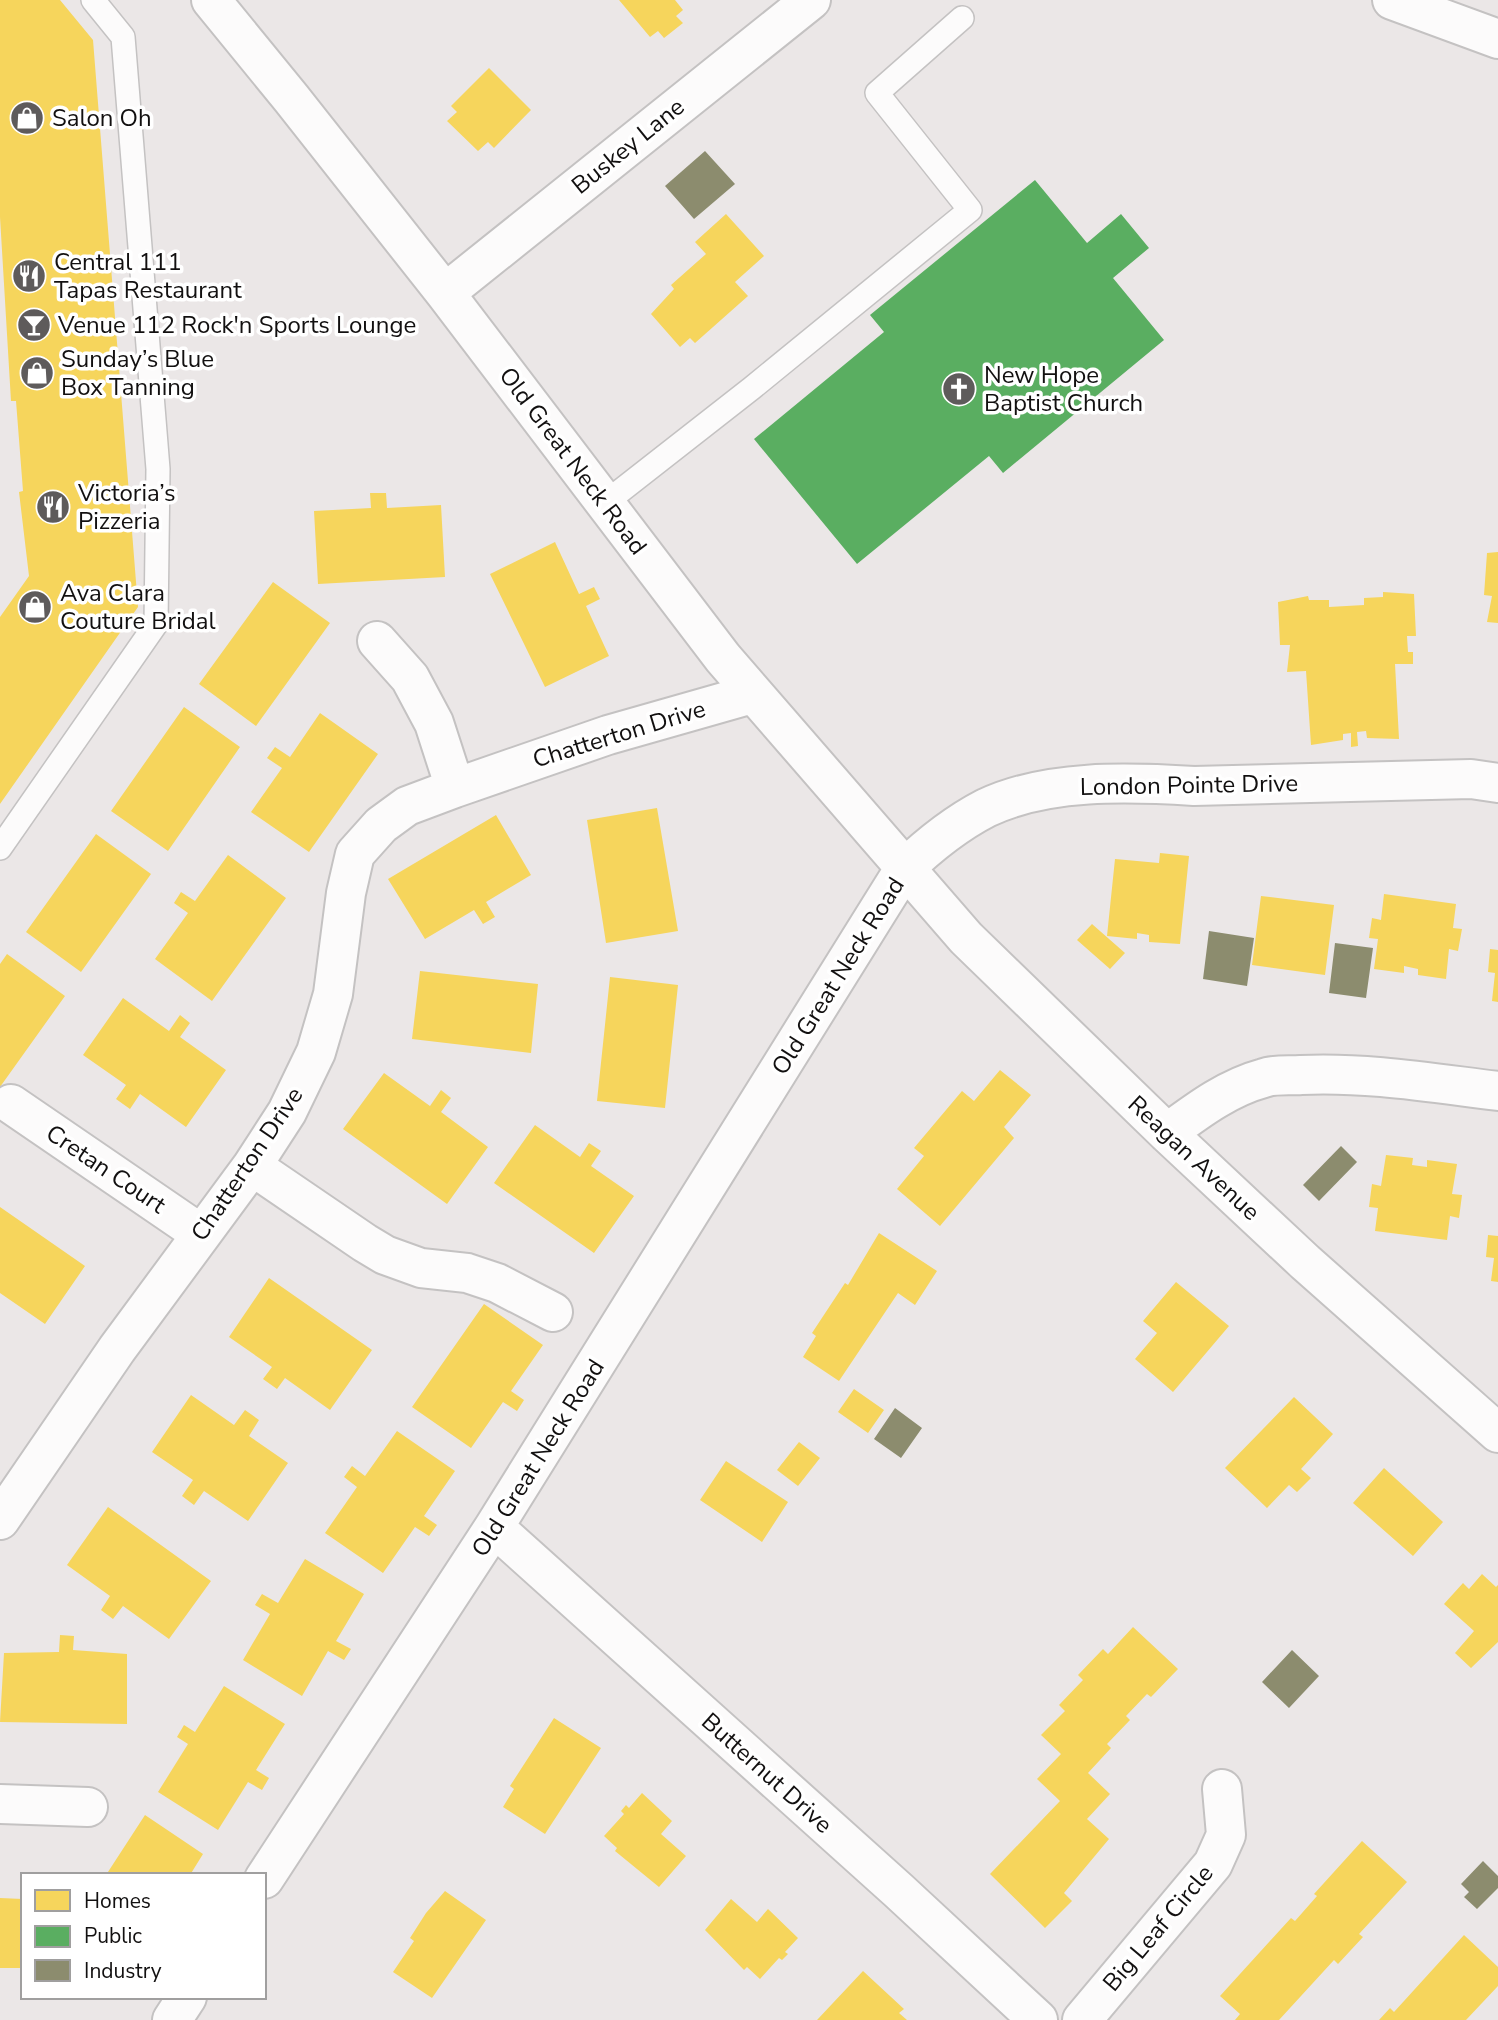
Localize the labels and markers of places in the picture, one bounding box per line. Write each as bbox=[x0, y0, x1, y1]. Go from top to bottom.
shop icon: Salon Oh bbox=[8, 99, 46, 137]
place label: Salon Oh bbox=[52, 102, 152, 134]
place label: Central 111 Tapas Restaurant bbox=[54, 246, 242, 306]
restaurant icon: Central 111 Tapas Restaurant bbox=[10, 257, 48, 295]
bar icon: Venue 112 Rock'n Sports Lounge bbox=[15, 306, 53, 344]
place label: Venue 112 Rock'n Sports Lounge bbox=[57, 309, 416, 341]
place label: Sunday’s Blue Box Tanning bbox=[61, 343, 214, 403]
shop icon: Sunday’s Blue Box Tanning bbox=[18, 354, 56, 392]
place label: New Hope Baptist Church bbox=[984, 359, 1143, 419]
church icon: New Hope Baptist Church bbox=[940, 370, 978, 408]
place label: Victoria’s Pizzeria bbox=[77, 477, 176, 537]
restaurant icon: Victoria’s Pizzeria bbox=[34, 488, 72, 526]
place label: Ava Clara Couture Bridal bbox=[60, 577, 216, 637]
shop icon: Ava Clara Couture Bridal bbox=[16, 588, 54, 626]

